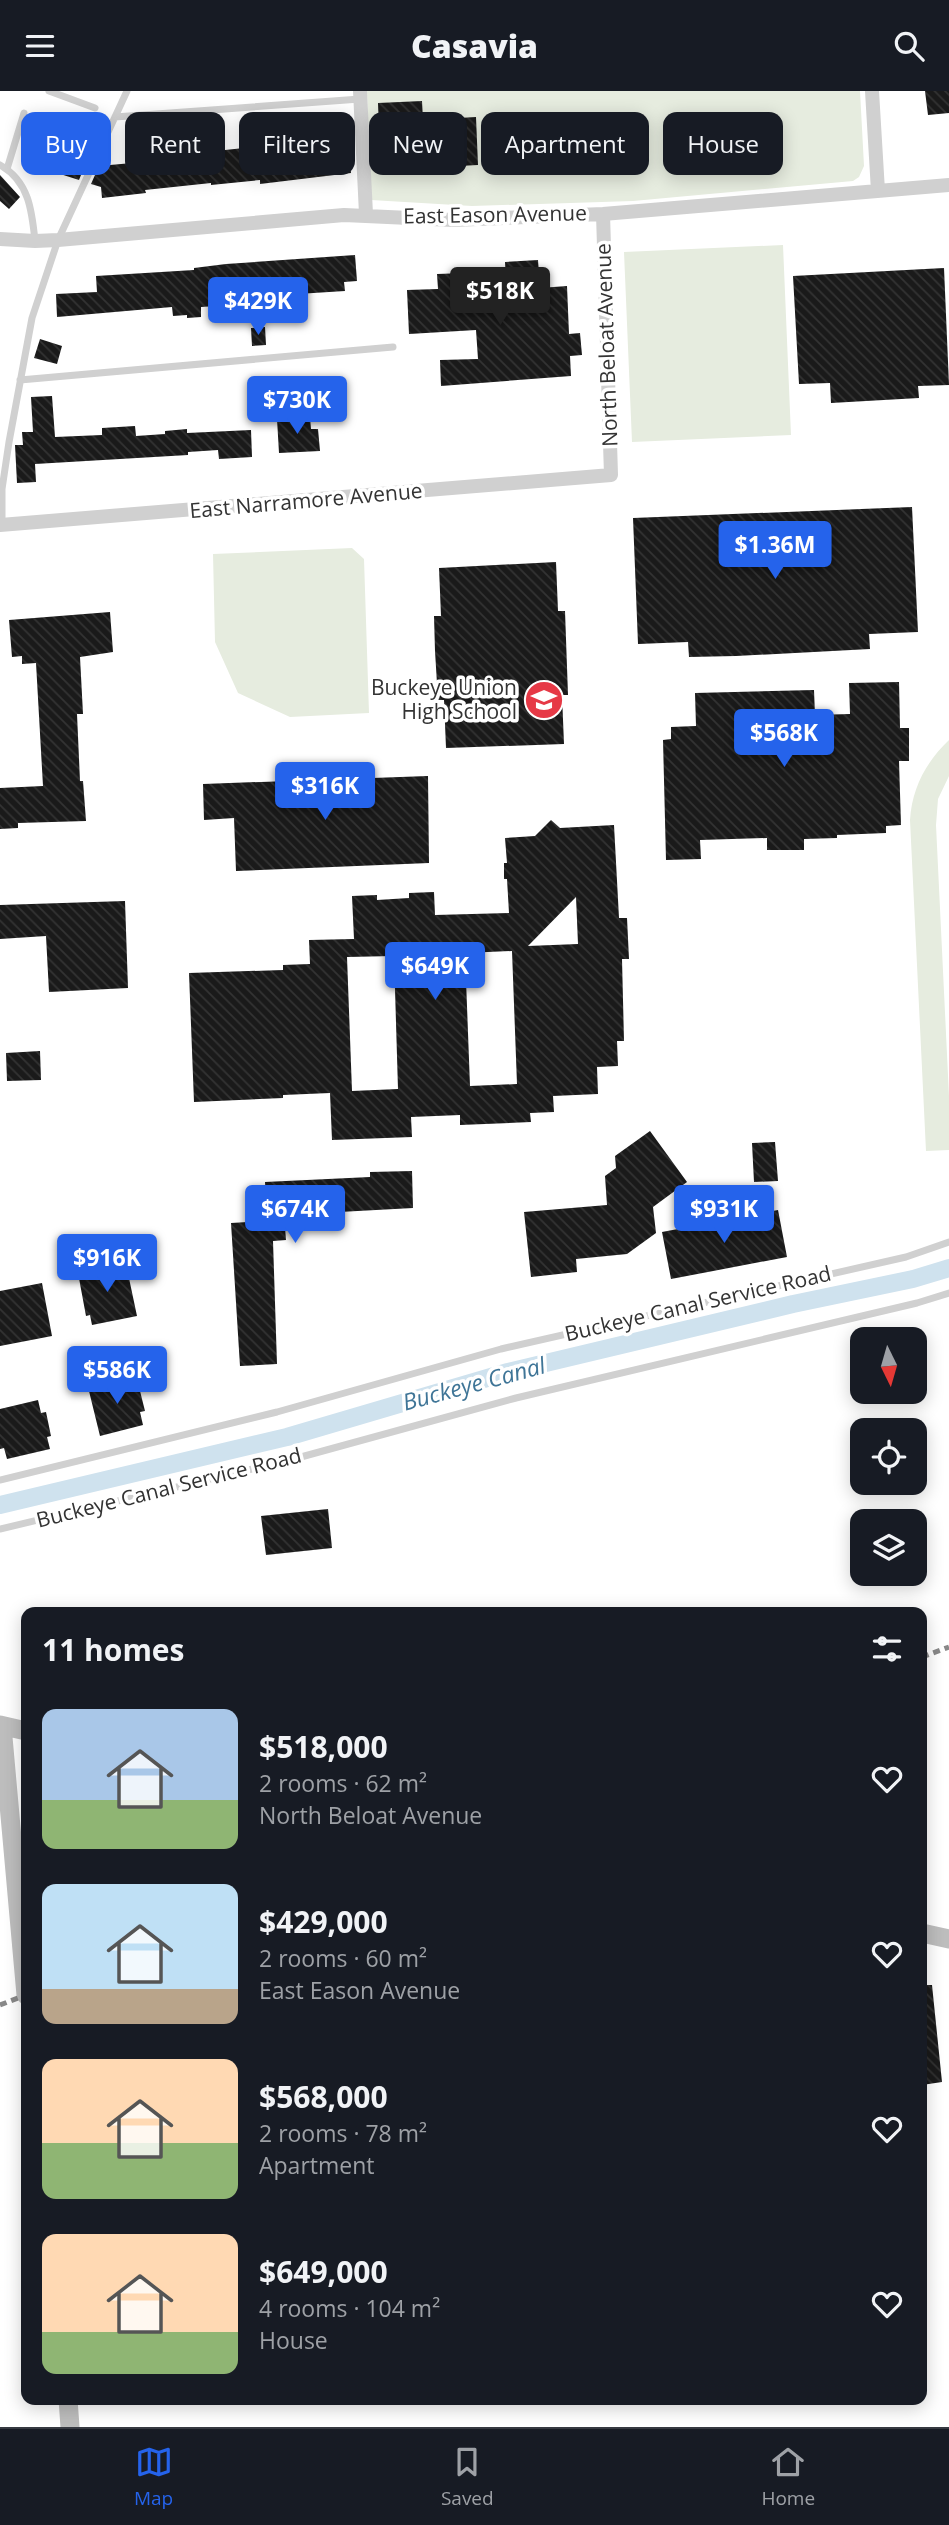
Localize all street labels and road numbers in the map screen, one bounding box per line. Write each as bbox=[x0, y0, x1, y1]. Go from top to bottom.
street label: East Eason Avenue bbox=[403, 198, 587, 230]
street label: North Beloat Avenue bbox=[588, 243, 624, 447]
street label: East Narramore Avenue bbox=[188, 476, 424, 524]
street label: Buckeye Canal Service Road bbox=[562, 1259, 834, 1347]
street label: Buckeye Canal Service Road bbox=[33, 1440, 304, 1534]

